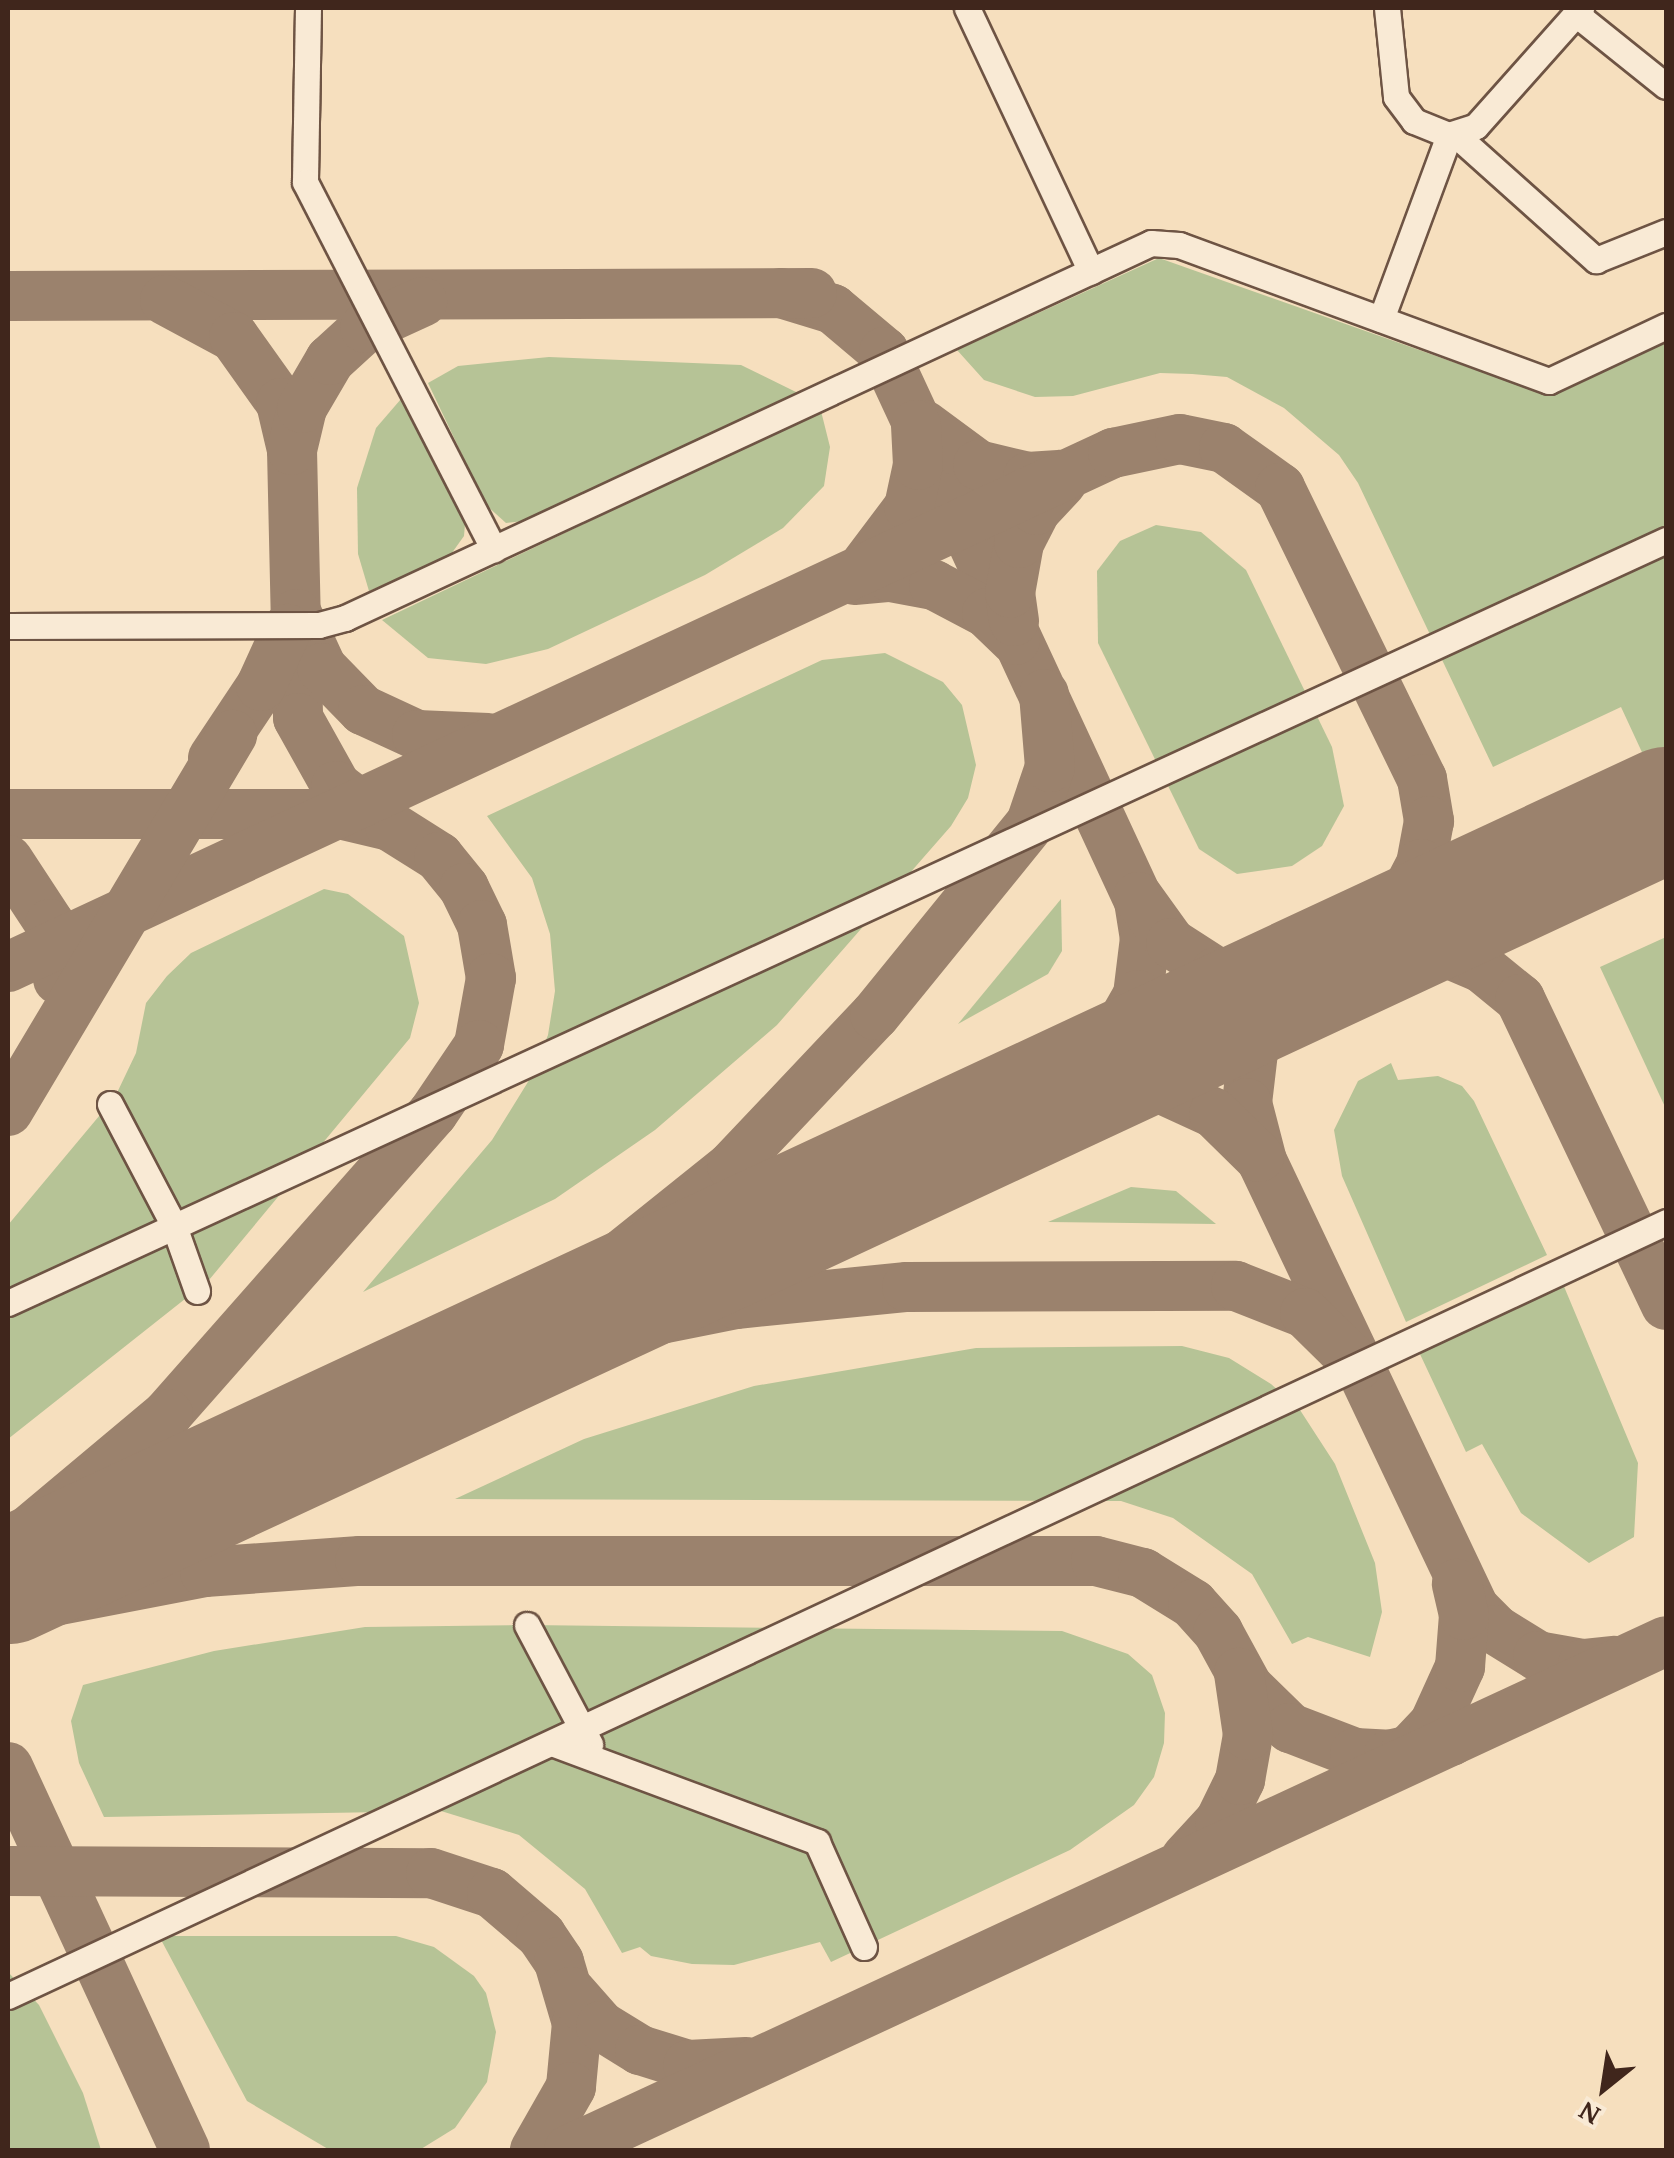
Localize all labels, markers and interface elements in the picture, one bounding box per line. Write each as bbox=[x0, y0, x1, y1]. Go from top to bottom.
north arrow bbox=[1554, 2038, 1654, 2138]
text: N bbox=[1570, 2092, 1607, 2137]

